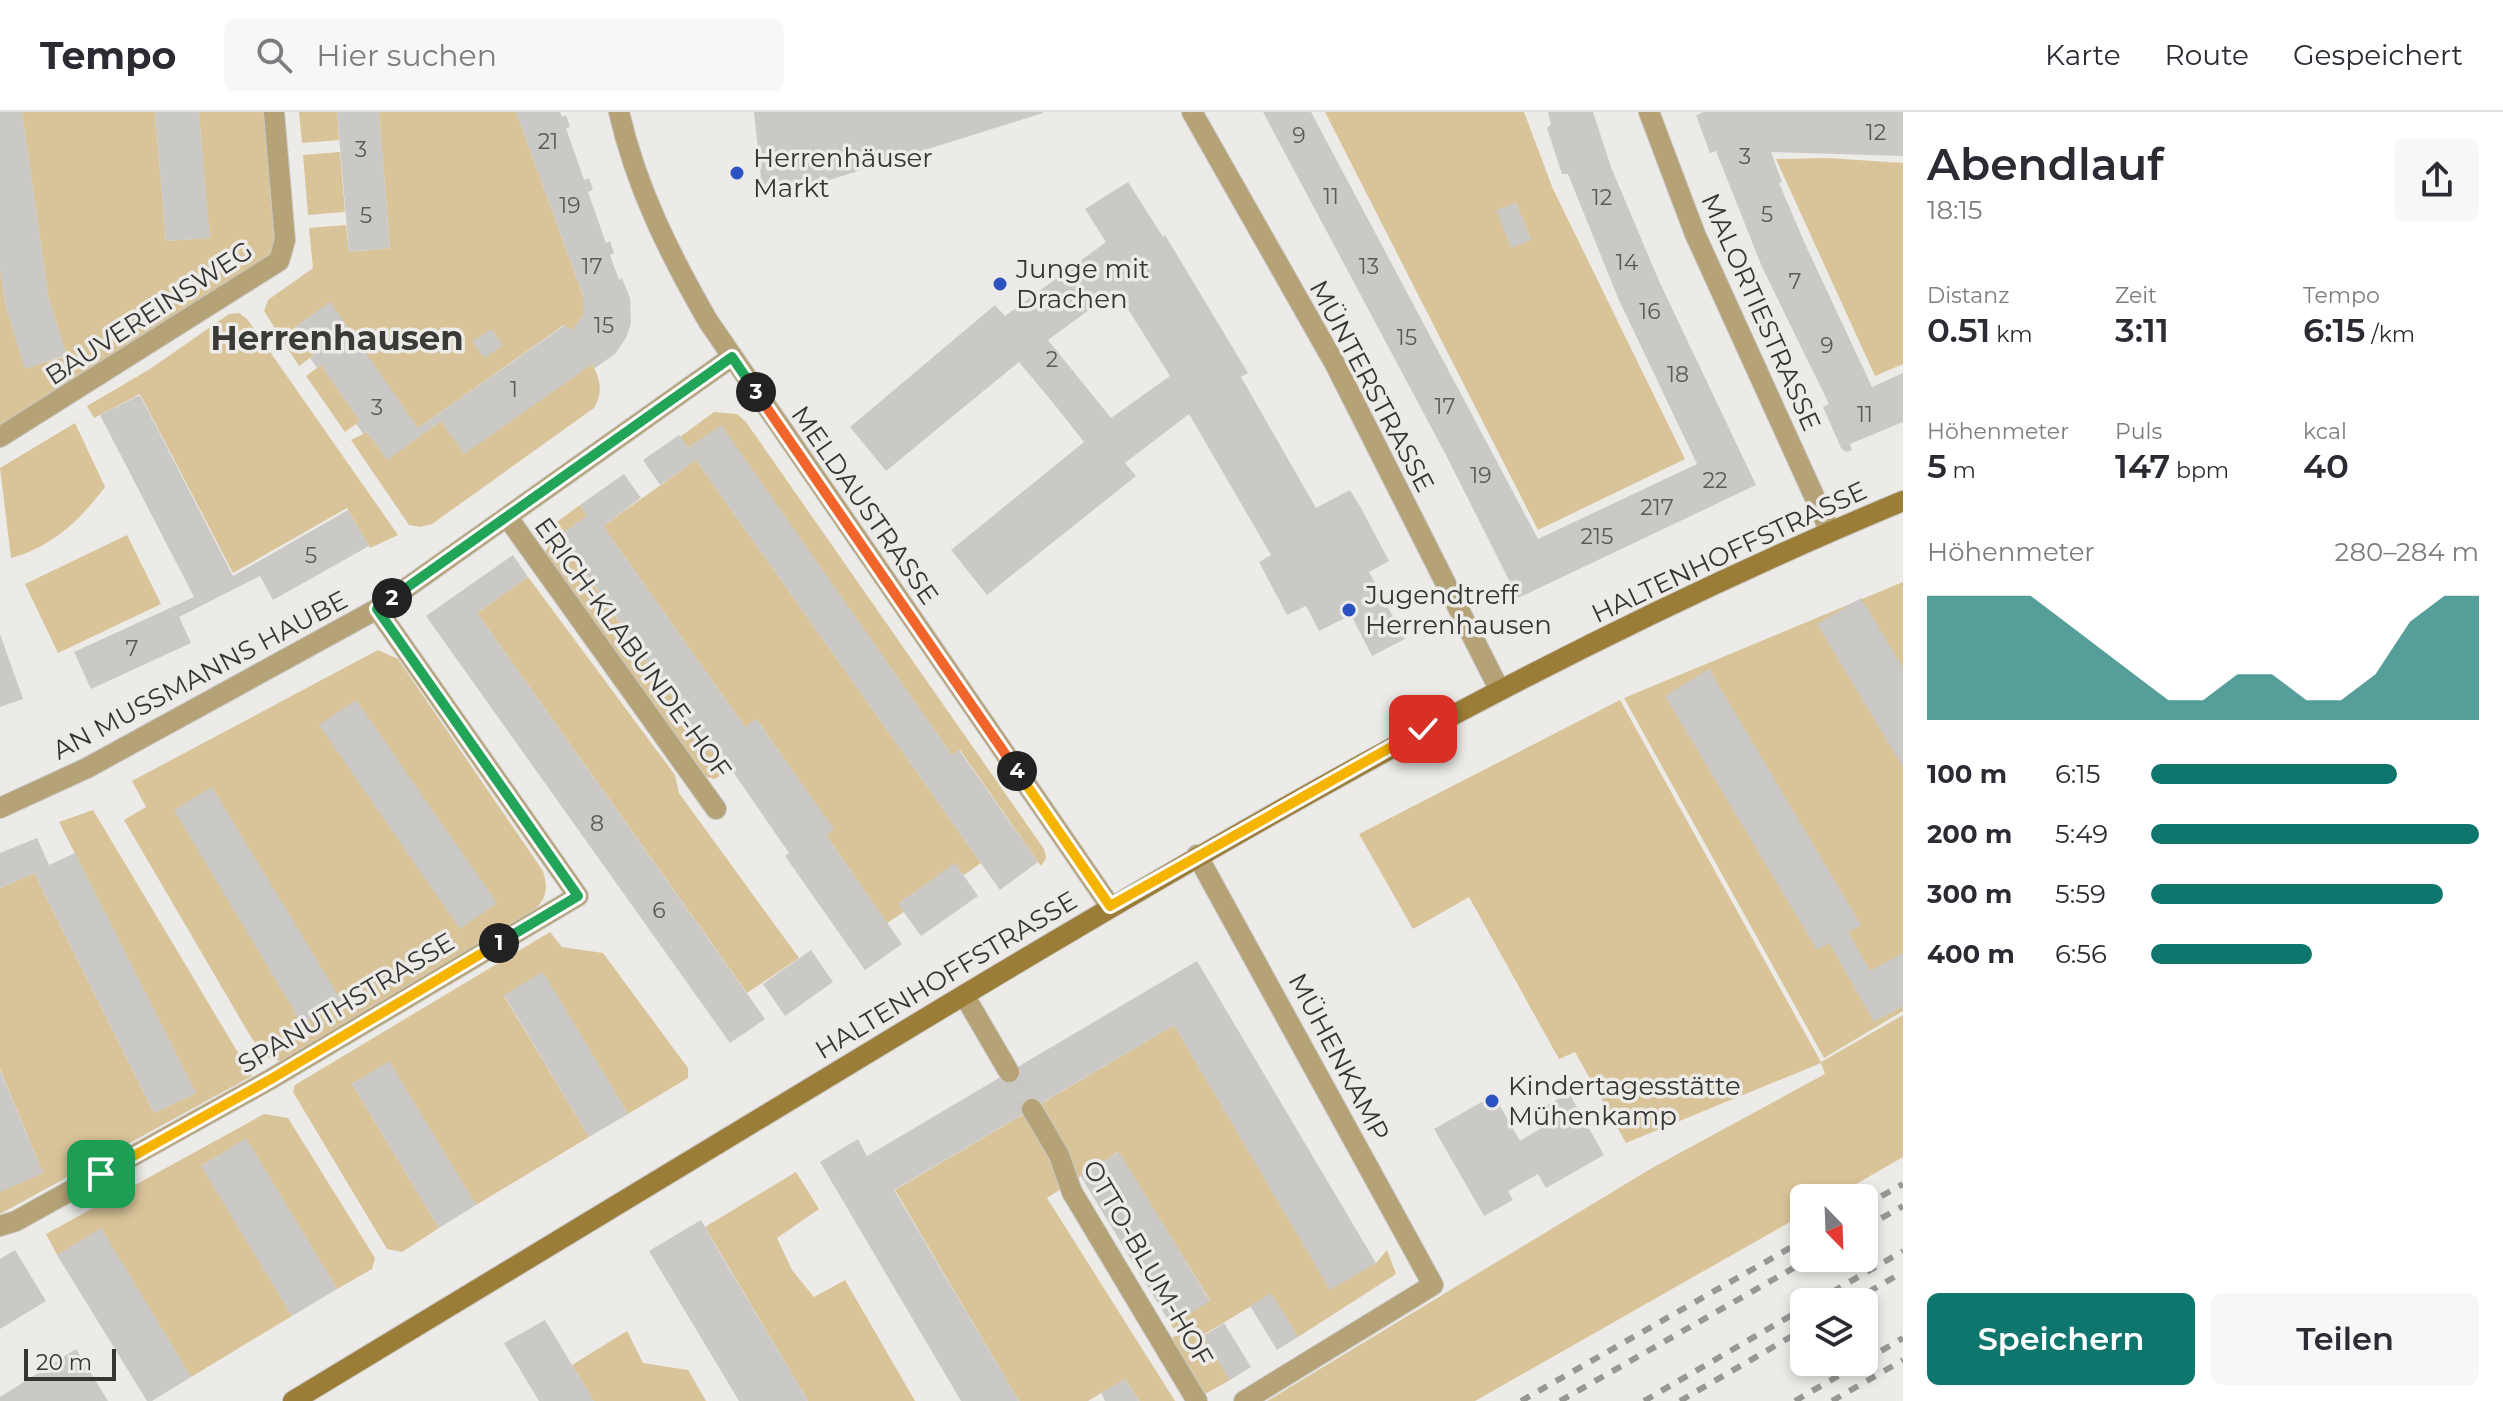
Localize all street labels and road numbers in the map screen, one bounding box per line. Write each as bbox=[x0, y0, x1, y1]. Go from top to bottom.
street label: MALORTIESTRASSE bbox=[1694, 188, 1828, 436]
street label: BAUVEREINSWEG bbox=[39, 234, 259, 392]
street label: MÜNTERSTRASSE bbox=[1303, 275, 1441, 497]
street label: MELDAUSTRASSE bbox=[784, 400, 946, 610]
street label: HALTENHOFFSTRASSE bbox=[1586, 474, 1872, 630]
street label: ERICH-KLABUNDE-HOF bbox=[527, 511, 739, 785]
street label: AN MUSSMANNS HAUBE bbox=[47, 584, 353, 766]
street label: HALTENHOFFSTRASSE bbox=[809, 884, 1083, 1066]
street label: SPANUTHSTRASSE bbox=[232, 926, 460, 1080]
street label: MÜHENKAMP bbox=[1281, 968, 1397, 1146]
street label: OTTO-BLUM-HOF bbox=[1076, 1154, 1220, 1372]

